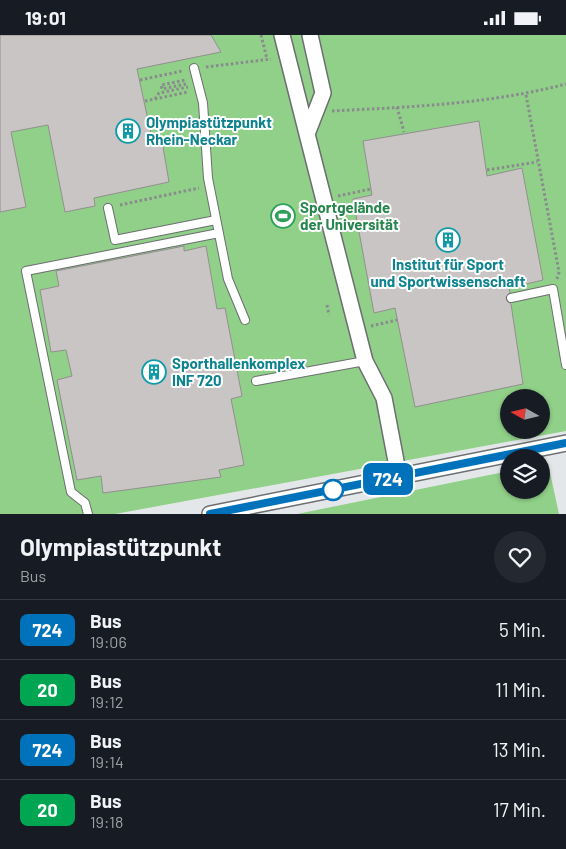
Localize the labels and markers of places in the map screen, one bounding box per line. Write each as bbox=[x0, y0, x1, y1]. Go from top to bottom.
place label: Olympiastützpunkt Rhein-Neckar bbox=[146, 113, 272, 148]
building icon: Olympiastützpunkt Rhein-Neckar bbox=[115, 118, 141, 144]
place label: Sportgelände der Universität bbox=[300, 198, 399, 233]
sports icon: Sportgelände der Universität bbox=[270, 203, 296, 229]
building icon: Institut für Sport und Sportwissenschaft bbox=[435, 227, 461, 253]
place label: Institut für Sport und Sportwissenschaft bbox=[370, 255, 526, 290]
place label: Sporthallenkomplex INF 720 bbox=[172, 354, 305, 389]
building icon: Sporthallenkomplex INF 720 bbox=[141, 359, 167, 385]
unlabelled marker bbox=[322, 479, 344, 501]

